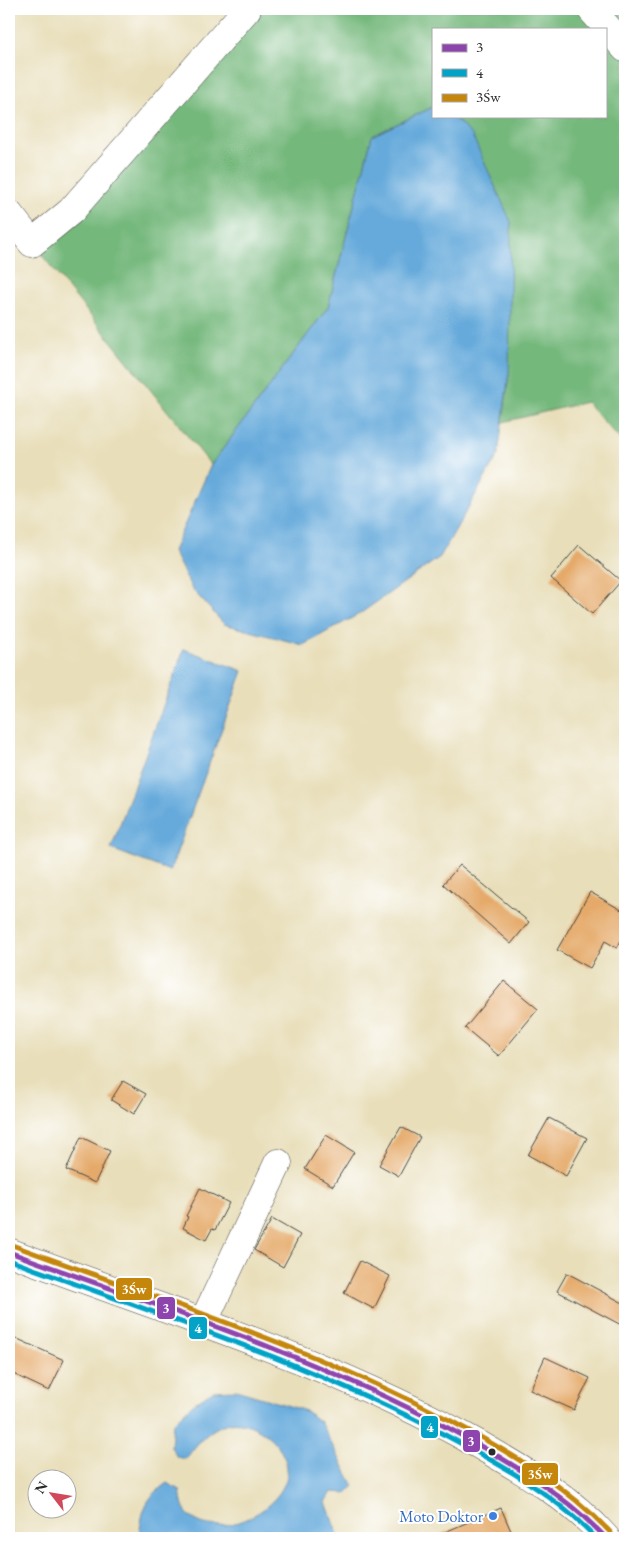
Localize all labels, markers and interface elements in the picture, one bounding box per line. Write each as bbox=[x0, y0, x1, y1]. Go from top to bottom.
legend bbox=[432, 28, 606, 118]
text: 3 bbox=[476, 37, 483, 56]
text: 4 bbox=[476, 63, 484, 82]
text: 3Św bbox=[476, 87, 501, 106]
line badge: 3Św bbox=[115, 1277, 153, 1301]
text: 3Św bbox=[122, 1280, 147, 1298]
line badge: 3 bbox=[156, 1296, 176, 1320]
text: 3 bbox=[162, 1299, 170, 1317]
line badge: 4 bbox=[188, 1316, 208, 1340]
text: 4 bbox=[194, 1319, 202, 1337]
line badge: 4 bbox=[420, 1415, 439, 1439]
text: 4 bbox=[426, 1418, 434, 1436]
line badge: 3 bbox=[462, 1429, 481, 1453]
text: 3 bbox=[467, 1432, 475, 1450]
unlabelled marker bbox=[487, 1447, 497, 1457]
line badge: 3Św bbox=[521, 1462, 559, 1486]
text: 3Św bbox=[528, 1465, 553, 1483]
north arrow bbox=[28, 1470, 78, 1520]
text: N bbox=[30, 1477, 52, 1497]
place label: Moto Doktor bbox=[399, 1506, 484, 1527]
marker: Moto Doktor bbox=[487, 1510, 499, 1522]

